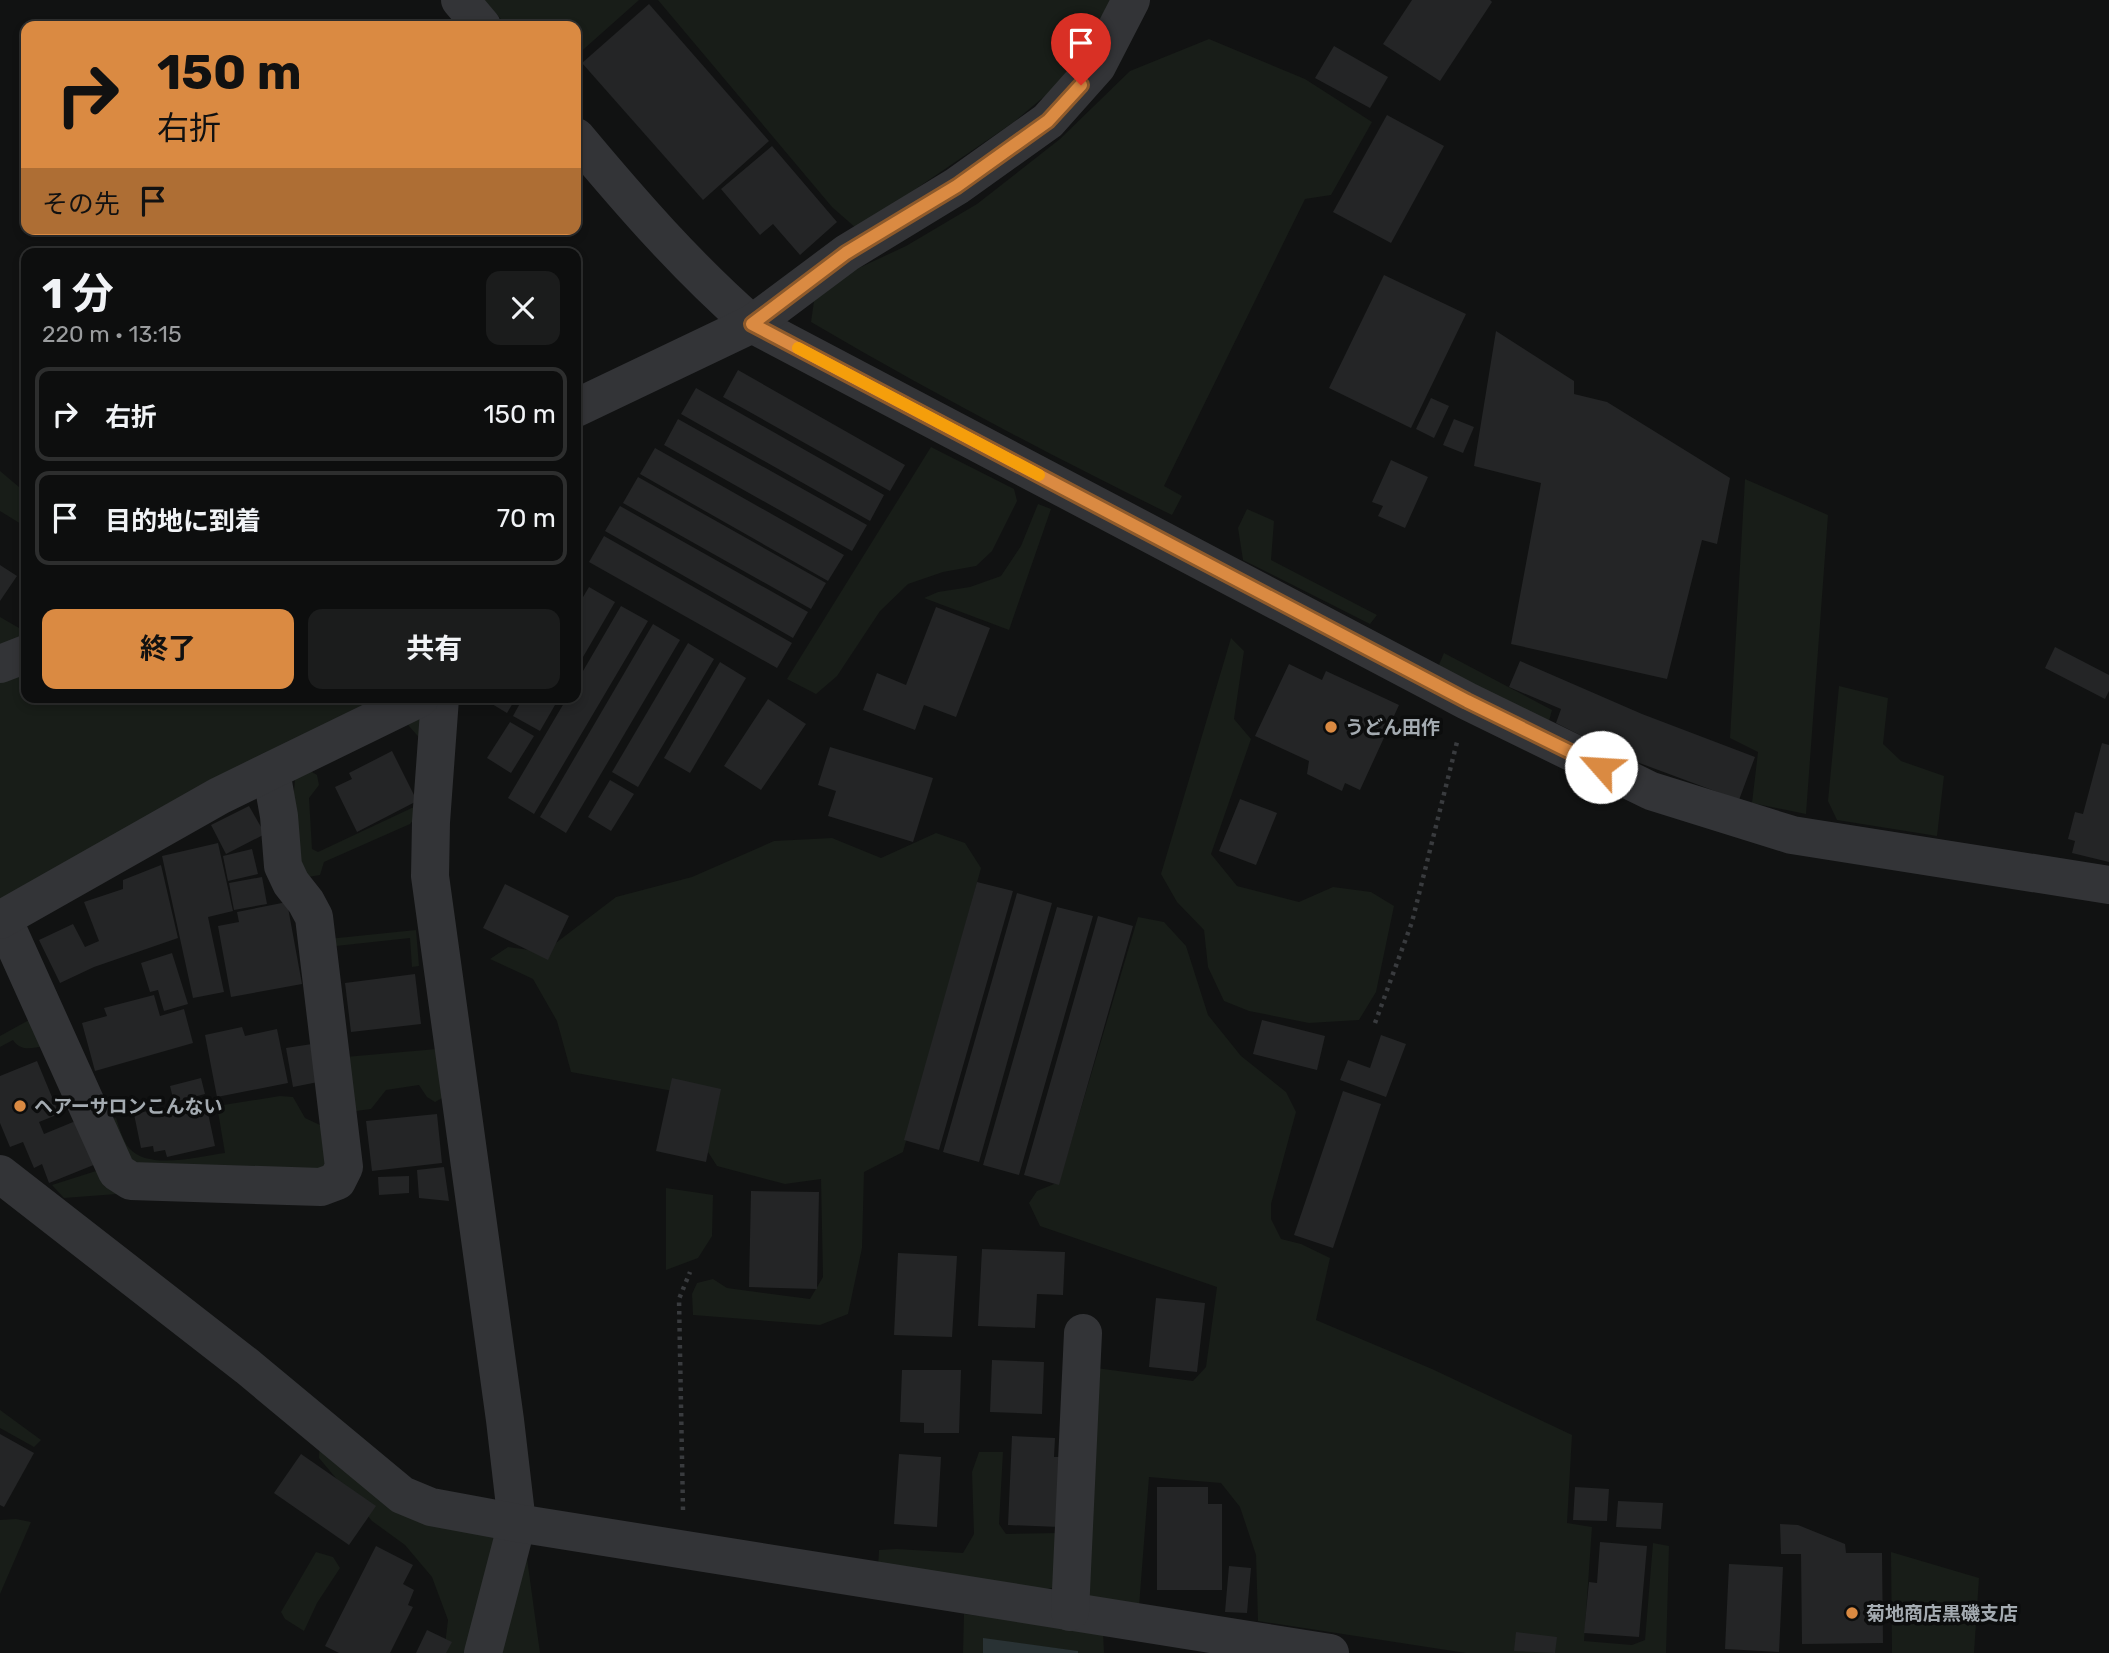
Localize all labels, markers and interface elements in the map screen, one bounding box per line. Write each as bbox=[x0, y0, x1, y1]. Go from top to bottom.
pin bbox=[1051, 13, 1111, 85]
icon: arrive bbox=[1062, 24, 1100, 62]
text: 150 m bbox=[157, 43, 302, 101]
icon: right bbox=[42, 49, 133, 140]
text: 右折 bbox=[157, 109, 221, 147]
icon: arrive bbox=[134, 182, 172, 220]
text: その先 bbox=[42, 189, 120, 220]
text: 1 分 bbox=[42, 269, 114, 319]
button: close bbox=[486, 271, 560, 345]
text: 220 m · 13:15 bbox=[42, 320, 182, 348]
icon: right bbox=[46, 395, 84, 433]
text: 150 m bbox=[483, 399, 556, 430]
text: 右折 bbox=[105, 402, 157, 433]
icon: arrive bbox=[46, 499, 84, 537]
text: 70 m bbox=[497, 503, 556, 534]
text: 目的地に到着 bbox=[105, 506, 261, 537]
button: 終了 bbox=[42, 609, 294, 689]
button: 共有 bbox=[308, 609, 560, 689]
place label: うどん田作 bbox=[1345, 716, 1440, 739]
marker: うどん田作 bbox=[1323, 719, 1339, 735]
position arrow bbox=[1564, 730, 1638, 804]
place label: ヘアーサロンこんない bbox=[34, 1095, 222, 1118]
marker: ヘアーサロンこんない bbox=[12, 1098, 28, 1114]
place label: 菊地商店黒磯支店 bbox=[1866, 1602, 2018, 1625]
marker: 菊地商店黒磯支店 bbox=[1844, 1605, 1860, 1621]

